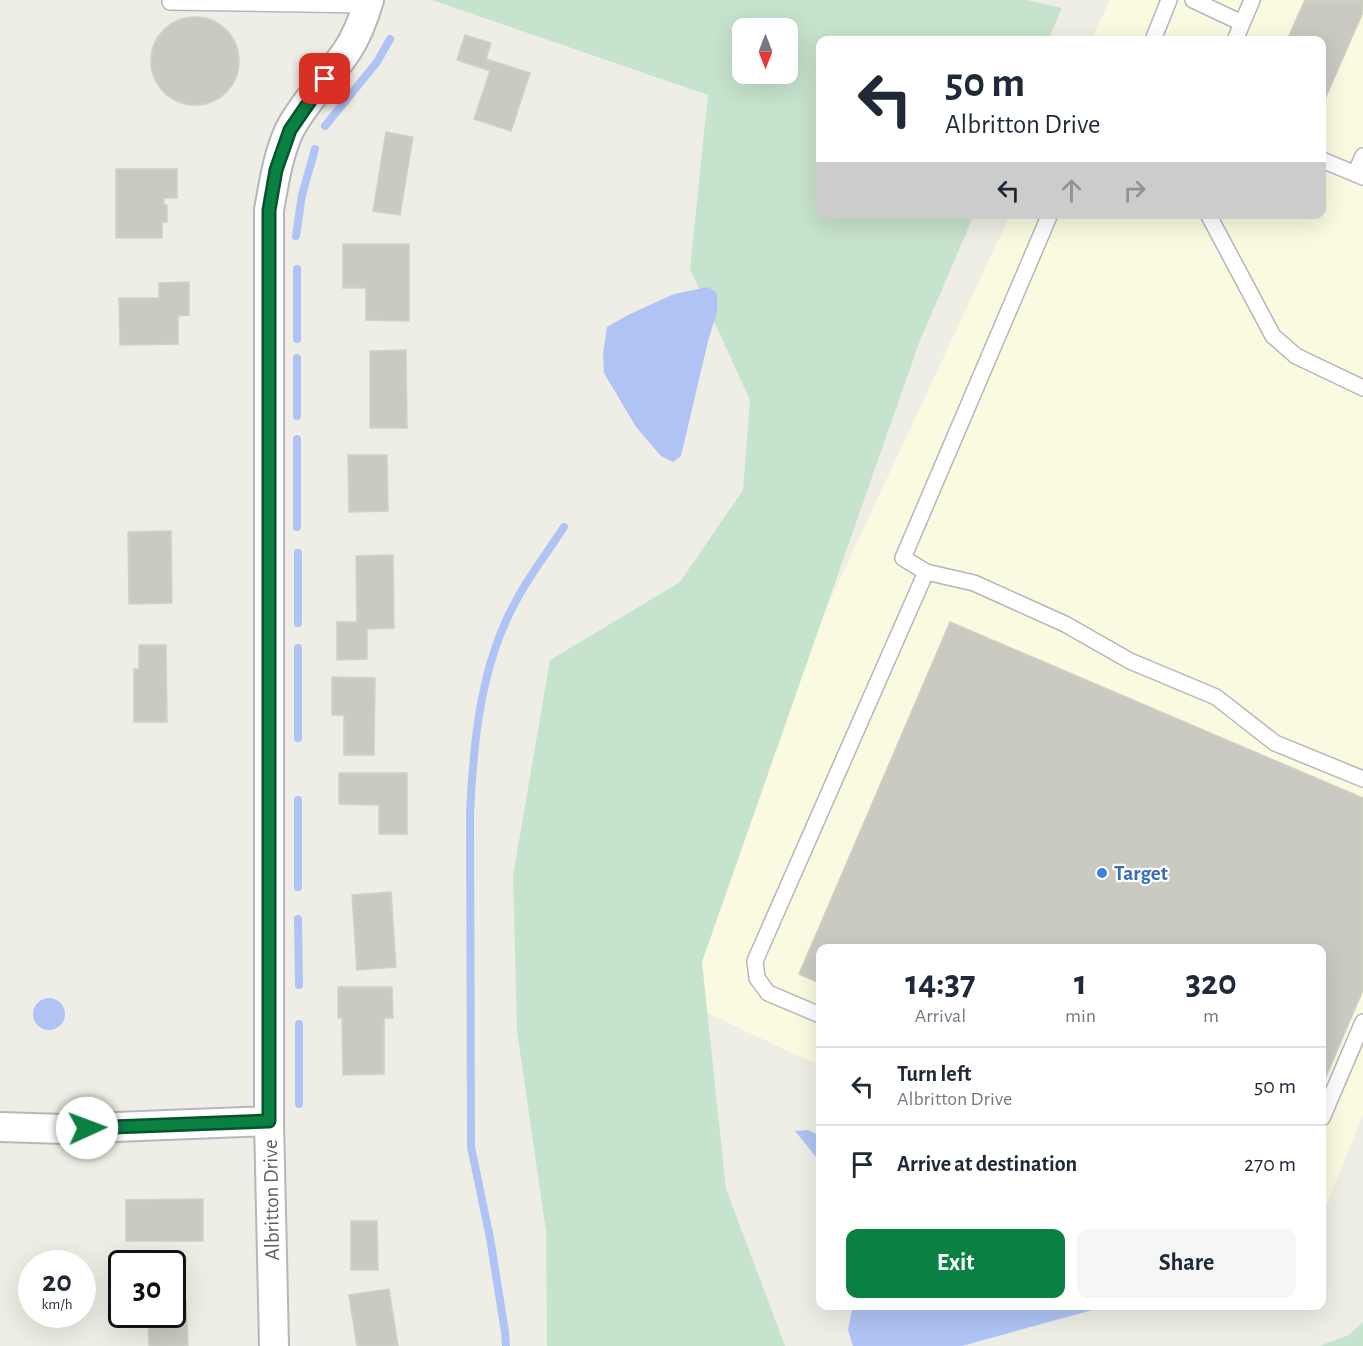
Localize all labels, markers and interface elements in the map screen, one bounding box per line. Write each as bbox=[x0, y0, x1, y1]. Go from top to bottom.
north arrow bbox=[732, 18, 798, 84]
map controls bbox=[732, 18, 798, 84]
pin bbox=[299, 53, 350, 104]
icon: left bbox=[846, 60, 924, 138]
icon: arrive bbox=[308, 62, 341, 95]
text: 50 m bbox=[945, 62, 1025, 104]
text: Albritton Drive bbox=[945, 111, 1101, 138]
icon: left bbox=[992, 174, 1025, 207]
icon: ahead bbox=[1055, 174, 1088, 207]
icon: right bbox=[1118, 174, 1151, 207]
place label: Target bbox=[1114, 863, 1168, 884]
marker: Target bbox=[1095, 866, 1109, 880]
text: 14:37 bbox=[905, 965, 976, 1001]
text: 1 bbox=[1074, 965, 1087, 1001]
text: 320 bbox=[1185, 965, 1237, 1001]
text: Arrival bbox=[915, 1006, 966, 1026]
text: min bbox=[1065, 1006, 1096, 1026]
text: m bbox=[1203, 1006, 1219, 1026]
text: Turn left bbox=[897, 1063, 971, 1085]
icon: left bbox=[846, 1070, 879, 1103]
text: 50 m bbox=[1254, 1075, 1296, 1097]
text: Albritton Drive bbox=[897, 1089, 1012, 1109]
position arrow bbox=[55, 1096, 119, 1160]
street label: Albritton Drive bbox=[260, 1139, 283, 1261]
icon: arrive bbox=[846, 1148, 879, 1181]
text: Arrive at destination bbox=[897, 1153, 1077, 1175]
text: 270 m bbox=[1244, 1153, 1296, 1175]
button: Exit bbox=[846, 1229, 1065, 1298]
button: Share bbox=[1077, 1229, 1296, 1298]
speed limit sign: 30 bbox=[108, 1250, 186, 1328]
text: 20 bbox=[42, 1267, 72, 1297]
text: km/h bbox=[42, 1297, 72, 1312]

